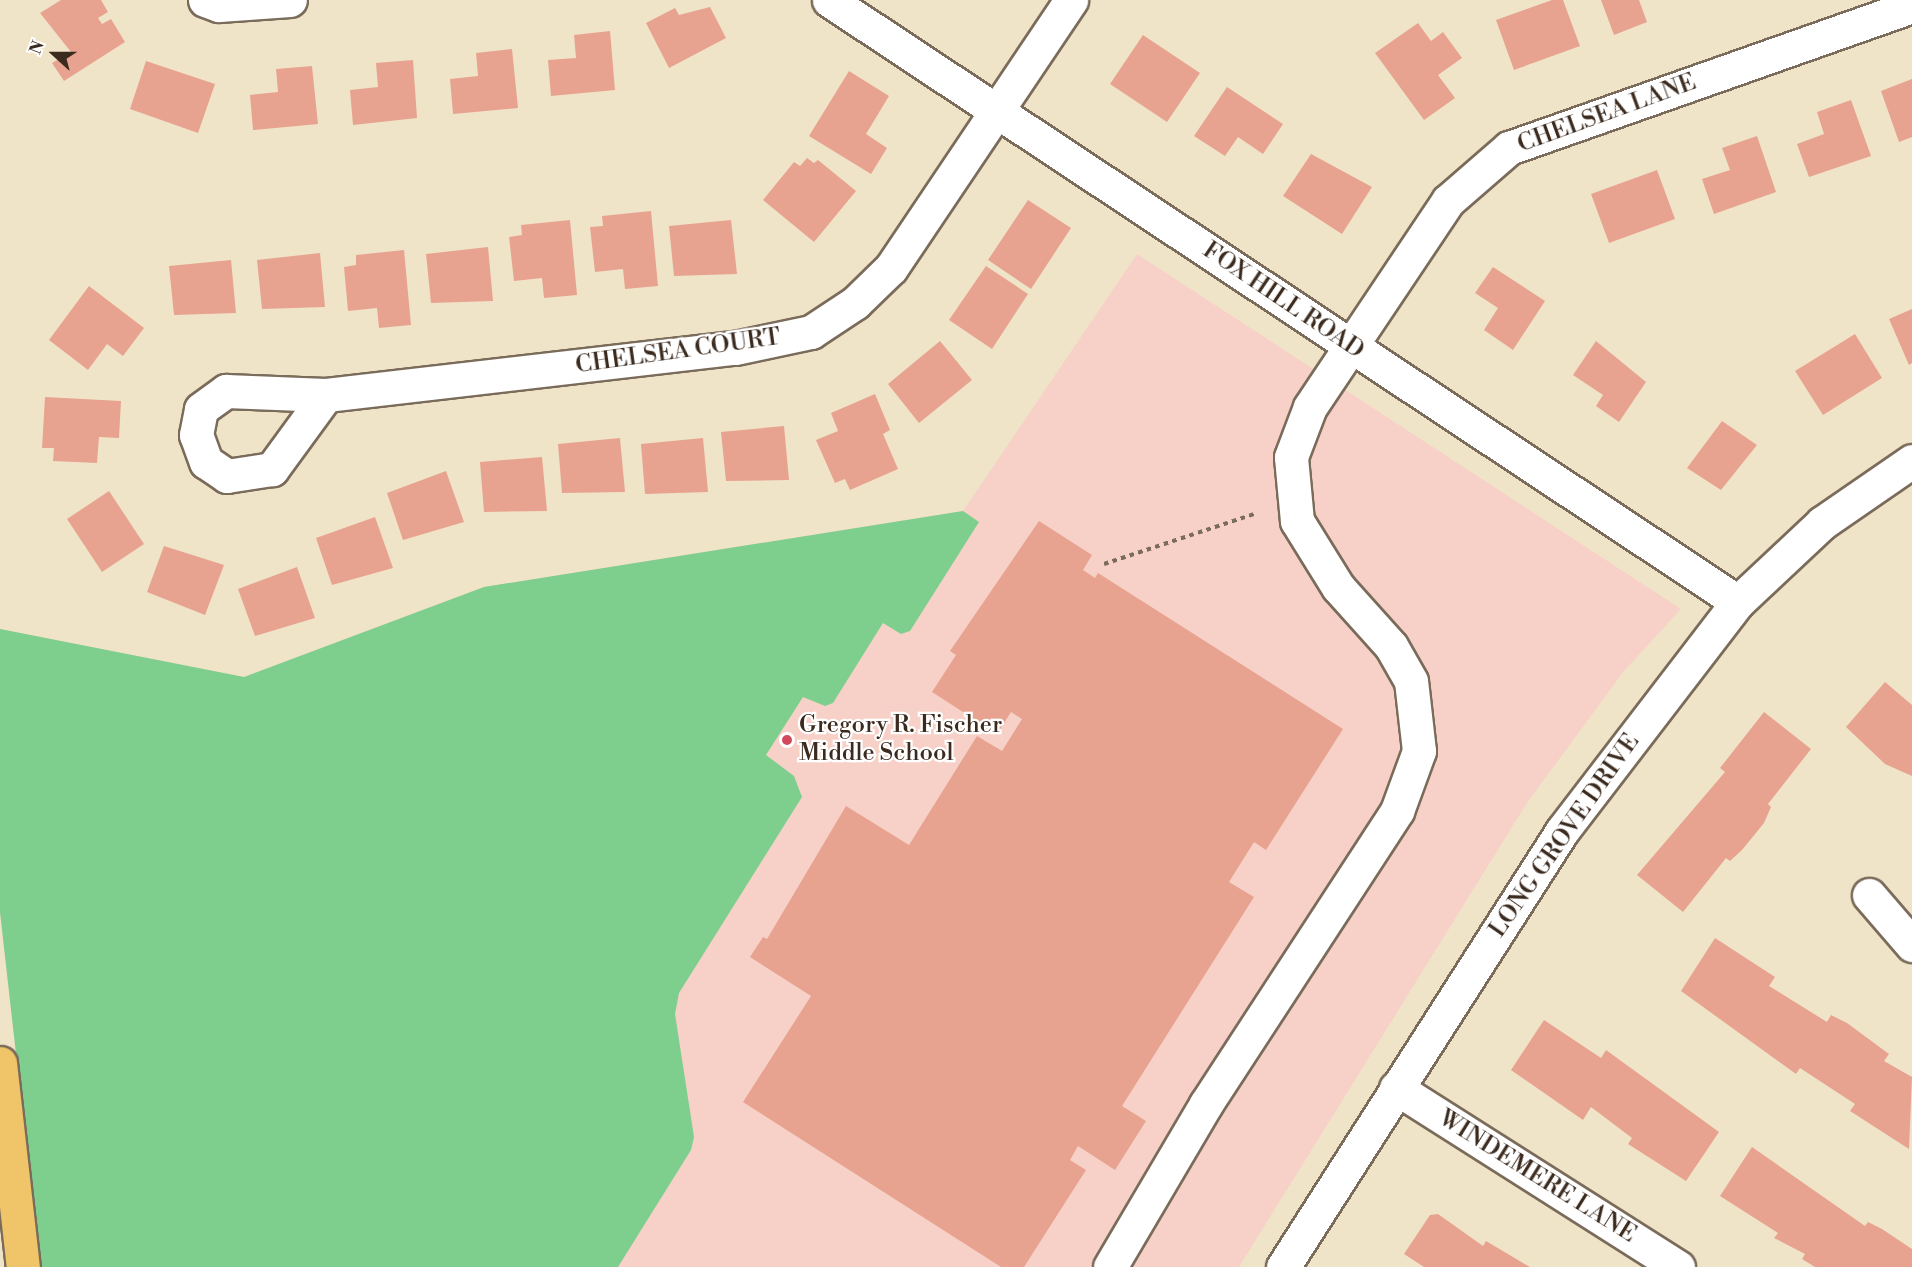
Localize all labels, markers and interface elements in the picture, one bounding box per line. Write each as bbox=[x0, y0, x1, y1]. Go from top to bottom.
north arrow bbox=[24, 24, 84, 84]
text: N bbox=[26, 38, 49, 57]
street label: CHELSEA LANE bbox=[1514, 68, 1700, 160]
street label: FOX HILL ROAD bbox=[1197, 236, 1369, 366]
street label: CHELSEA COURT bbox=[574, 323, 782, 381]
place label: Gregory R. Fischer Middle School bbox=[799, 712, 1002, 768]
street label: LONG GROVE DRIVE bbox=[1484, 729, 1646, 943]
marker: Gregory R. Fischer Middle School bbox=[780, 733, 794, 747]
street label: WINDEMERE LANE bbox=[1433, 1105, 1641, 1249]

